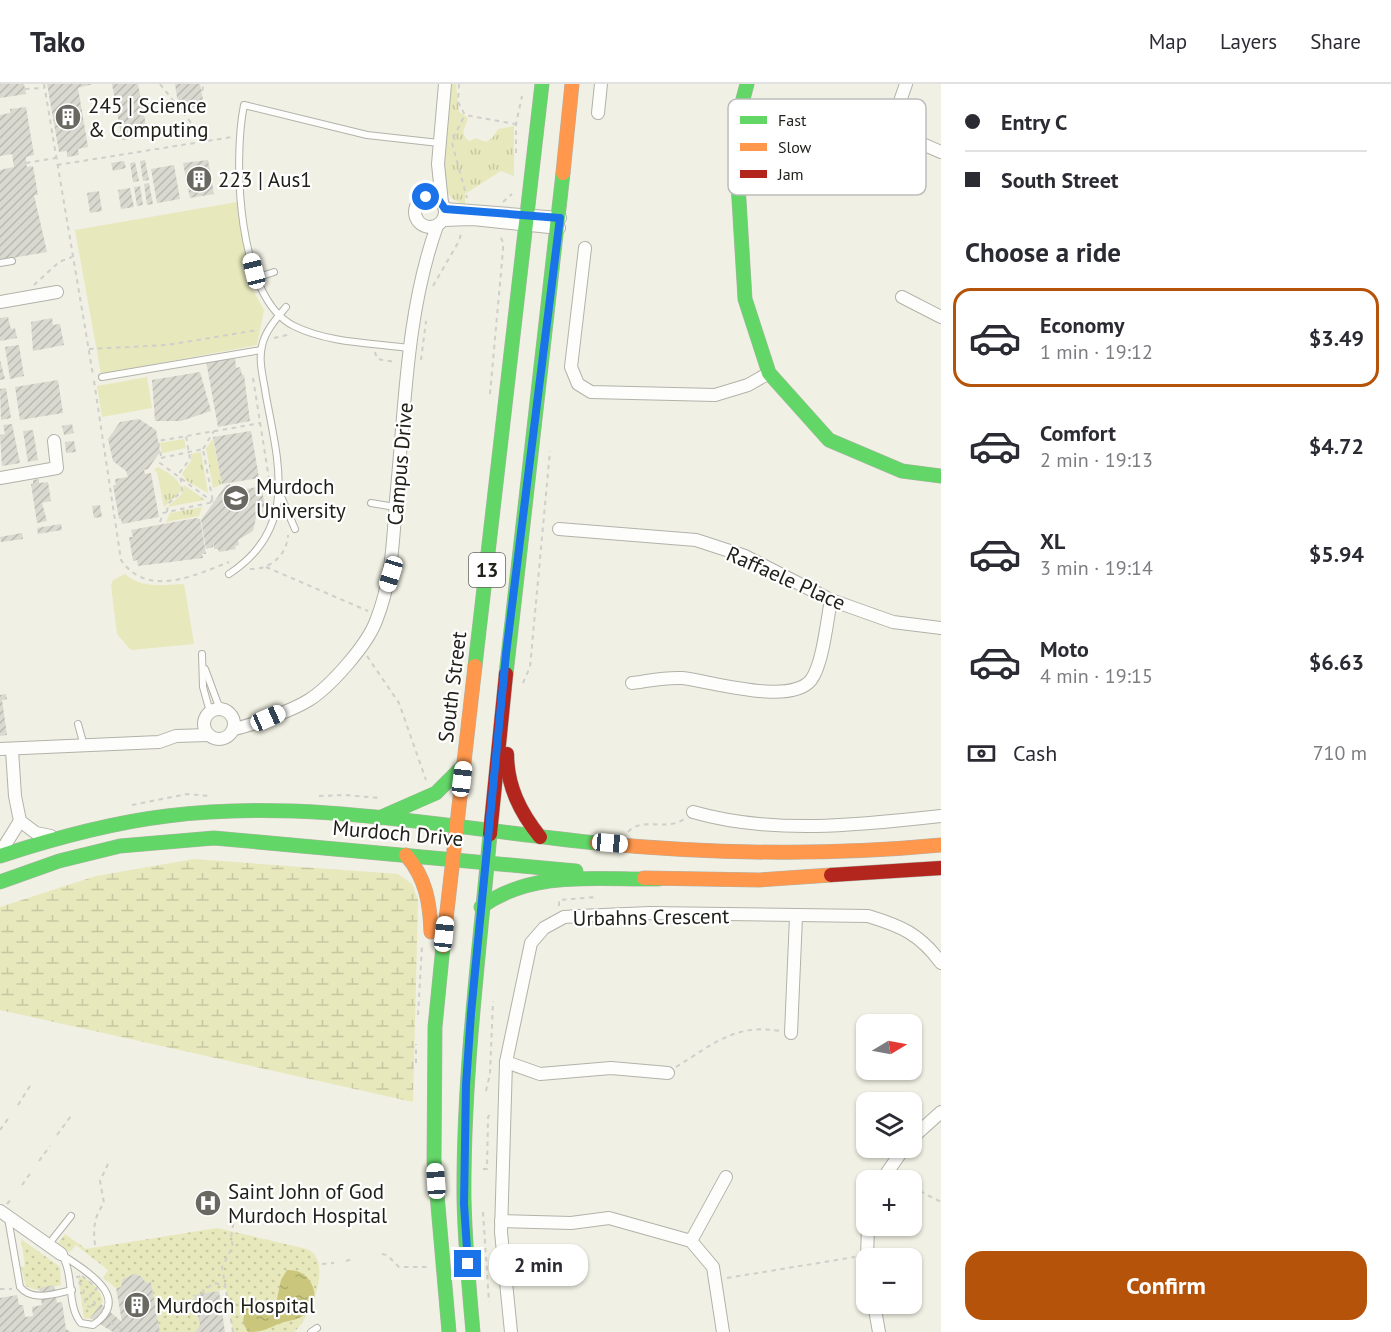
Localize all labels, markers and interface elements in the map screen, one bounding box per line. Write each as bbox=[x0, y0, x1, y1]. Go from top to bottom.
text: Tako bbox=[30, 23, 85, 60]
text: Map bbox=[1149, 28, 1187, 55]
text: Layers bbox=[1220, 28, 1277, 55]
text: Share bbox=[1310, 28, 1361, 55]
place label: 245 | Science & Computing bbox=[88, 92, 208, 143]
legend bbox=[728, 99, 926, 195]
building icon: 245 | Science & Computing bbox=[53, 102, 83, 132]
text: Entry C bbox=[1001, 108, 1067, 136]
text: Fast bbox=[778, 110, 807, 130]
text: Slow bbox=[778, 137, 812, 157]
building icon: 223 | Aus1 bbox=[184, 164, 214, 194]
text: Jam bbox=[777, 164, 804, 184]
place label: 223 | Aus1 bbox=[218, 166, 312, 193]
text: South Street bbox=[1001, 166, 1119, 194]
route start bbox=[412, 183, 439, 210]
text: Choose a ride bbox=[965, 235, 1121, 269]
car bbox=[241, 251, 267, 291]
icon: car bbox=[968, 311, 1022, 365]
text: Economy bbox=[1040, 311, 1124, 339]
text: $3.49 bbox=[1309, 324, 1364, 352]
text: 1 min · 19:12 bbox=[1040, 339, 1153, 365]
street label: Campus Drive bbox=[381, 401, 419, 527]
icon: car bbox=[968, 419, 1022, 473]
text: Comfort bbox=[1040, 419, 1116, 447]
text: $4.72 bbox=[1309, 432, 1364, 460]
text: 2 min · 19:13 bbox=[1040, 447, 1153, 473]
place label: Murdoch University bbox=[256, 473, 346, 524]
school or university icon: Murdoch University bbox=[221, 483, 251, 513]
icon: car bbox=[968, 527, 1022, 581]
text: XL bbox=[1040, 527, 1065, 555]
street label: Raffaele Place bbox=[722, 540, 850, 616]
text: $5.94 bbox=[1309, 540, 1364, 568]
road number: 13 bbox=[469, 553, 505, 587]
car bbox=[377, 554, 405, 594]
text: 3 min · 19:14 bbox=[1040, 555, 1153, 581]
street label: South Street bbox=[432, 630, 472, 744]
icon: car bbox=[968, 635, 1022, 689]
text: Moto bbox=[1040, 635, 1089, 663]
text: $6.63 bbox=[1309, 648, 1364, 676]
text: 4 min · 19:15 bbox=[1040, 663, 1153, 689]
car bbox=[248, 702, 288, 734]
icon: cash bbox=[965, 737, 998, 770]
text: Cash bbox=[1013, 739, 1057, 767]
text: 710 m bbox=[1313, 740, 1367, 766]
car bbox=[451, 760, 473, 798]
street label: Murdoch Drive bbox=[331, 814, 465, 852]
car bbox=[591, 832, 629, 854]
street label: Urbahns Crescent bbox=[572, 902, 730, 932]
car bbox=[433, 915, 455, 953]
north arrow bbox=[856, 1014, 922, 1080]
map controls bbox=[856, 1014, 922, 1314]
button: layers bbox=[856, 1092, 922, 1158]
car bbox=[426, 1162, 446, 1200]
button: + bbox=[856, 1170, 922, 1236]
place label: Saint John of God Murdoch Hospital bbox=[228, 1178, 387, 1229]
hospital icon: Saint John of God Murdoch Hospital bbox=[193, 1188, 223, 1218]
callout: 2 min bbox=[489, 1243, 588, 1285]
button: − bbox=[856, 1248, 922, 1314]
route end bbox=[454, 1250, 481, 1277]
button: Confirm bbox=[965, 1251, 1367, 1320]
text: 2 min bbox=[514, 1252, 563, 1278]
building icon: Murdoch Hospital bbox=[122, 1290, 152, 1320]
place label: Murdoch Hospital bbox=[156, 1292, 315, 1319]

